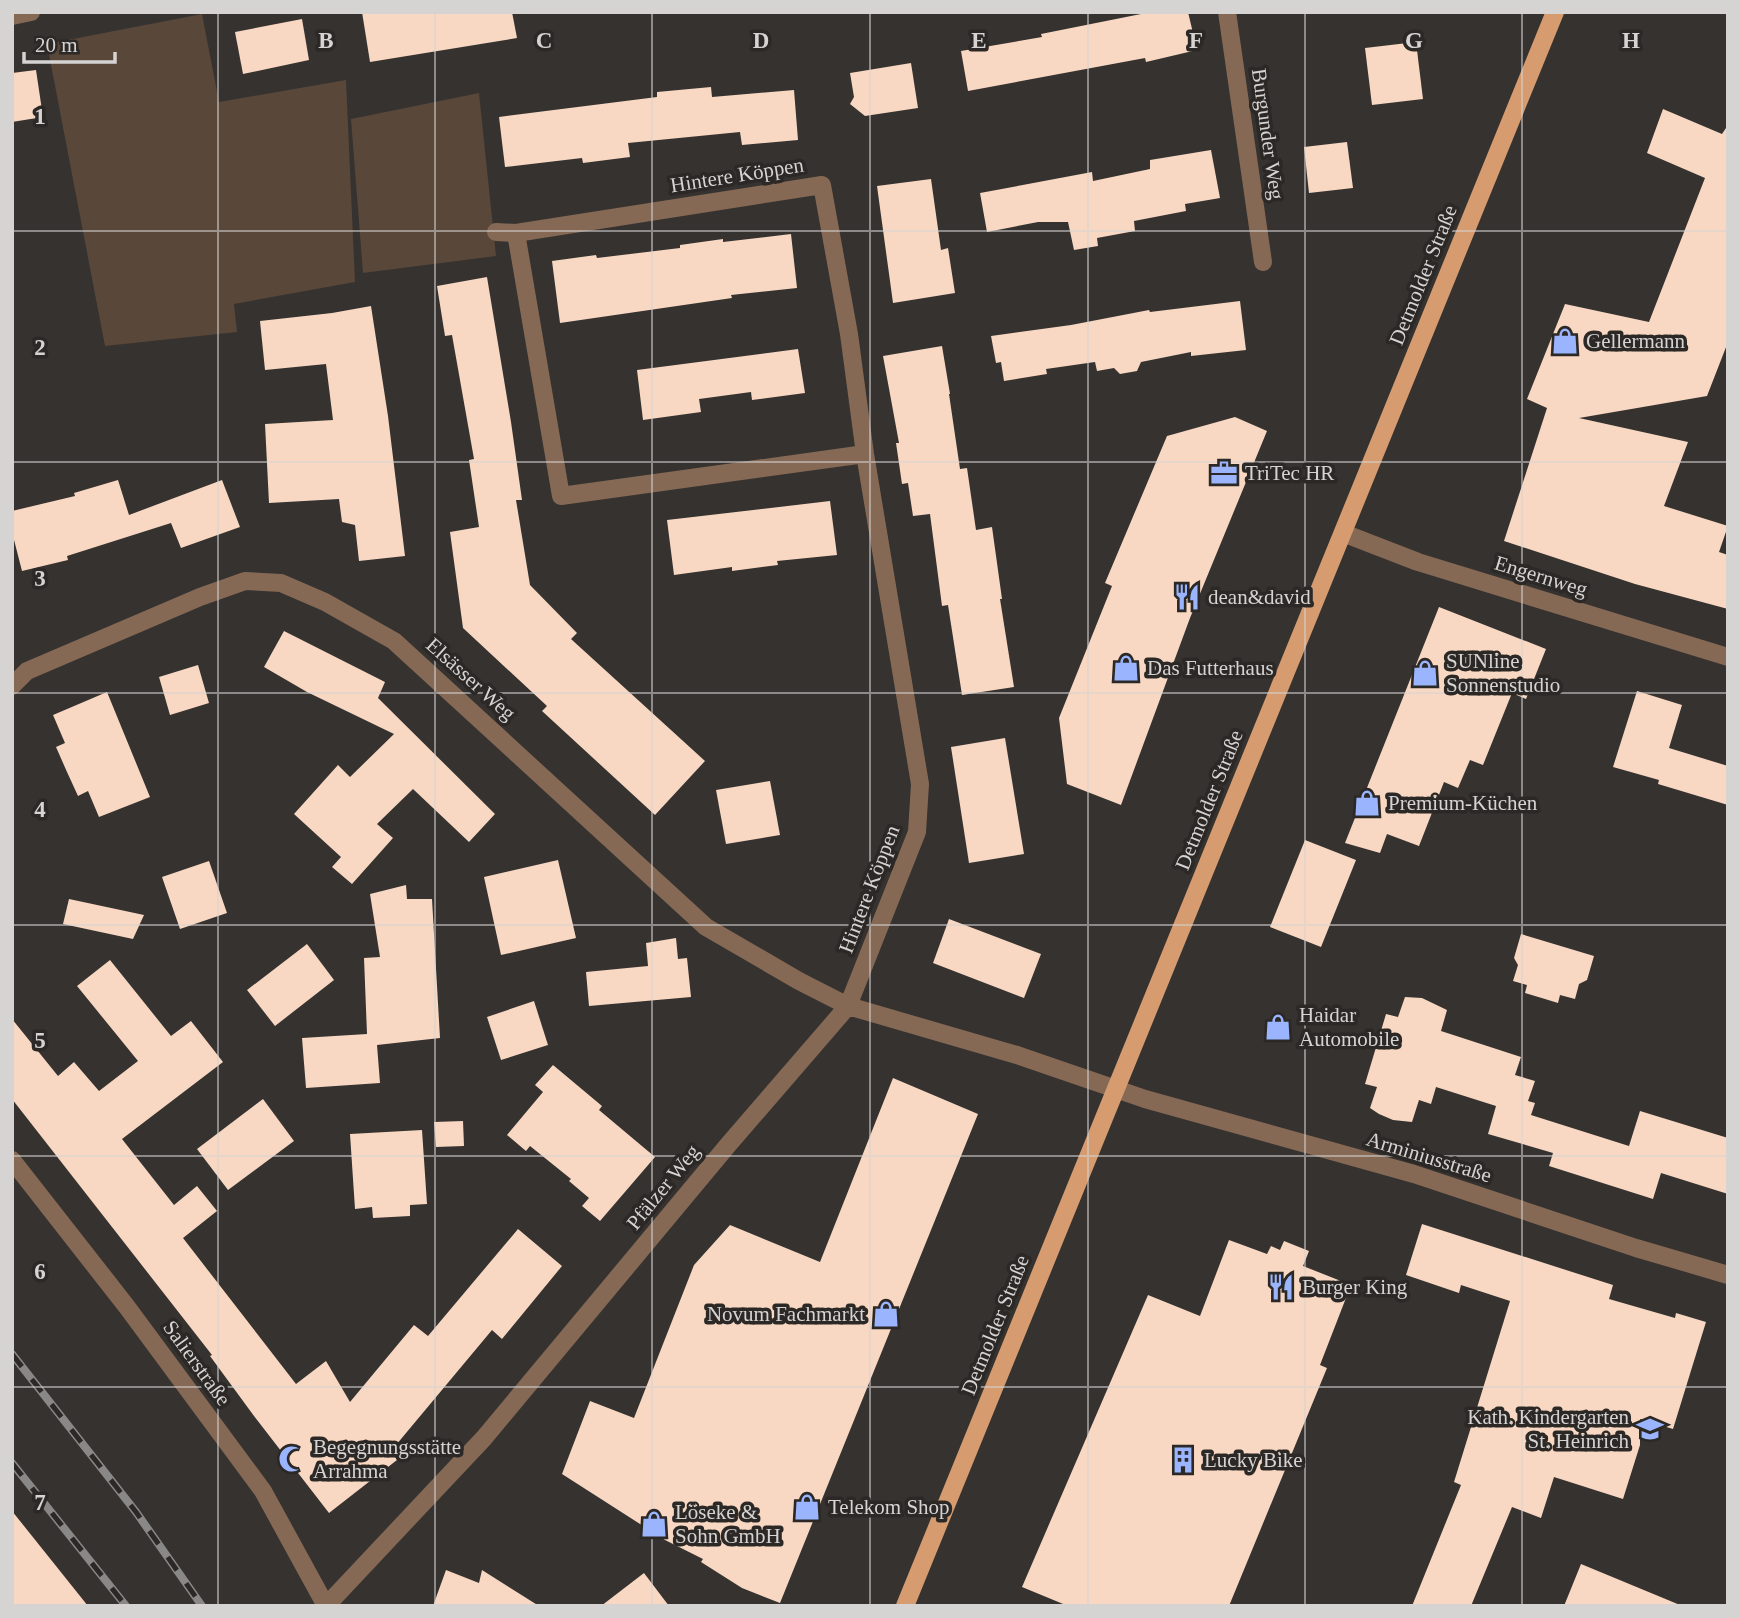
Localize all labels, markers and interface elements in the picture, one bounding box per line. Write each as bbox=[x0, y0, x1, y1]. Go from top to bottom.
scale bar bbox=[24, 21, 116, 65]
text: B bbox=[318, 28, 334, 53]
text: C bbox=[536, 28, 552, 53]
text: D bbox=[753, 28, 769, 53]
text: E bbox=[971, 28, 987, 53]
text: F bbox=[1189, 28, 1203, 53]
text: G bbox=[1405, 28, 1423, 53]
text: H bbox=[1622, 28, 1640, 53]
text: 20 m bbox=[35, 33, 78, 57]
street label: Burgunder Weg bbox=[1247, 67, 1289, 202]
text: 1 bbox=[34, 104, 46, 129]
street label: Hintere Köppen bbox=[669, 153, 806, 197]
street label: Detmolder Straße bbox=[1384, 202, 1462, 348]
shop icon: Gellermann bbox=[1550, 326, 1580, 356]
place label: Gellermann bbox=[1586, 329, 1686, 353]
text: 2 bbox=[34, 335, 46, 360]
office icon: TriTec HR bbox=[1209, 458, 1239, 488]
place label: TriTec HR bbox=[1245, 461, 1334, 485]
street label: Engernweg bbox=[1492, 551, 1591, 602]
text: 3 bbox=[34, 566, 46, 591]
restaurant icon: dean&david bbox=[1172, 582, 1202, 612]
place label: dean&david bbox=[1208, 585, 1311, 609]
street label: Elsässer Weg bbox=[421, 633, 521, 726]
place label: SUNline Sonnenstudio bbox=[1446, 649, 1560, 697]
shop icon: Das Futterhaus bbox=[1111, 653, 1141, 683]
place label: Das Futterhaus bbox=[1147, 656, 1274, 680]
shop icon: SUNline Sonnenstudio bbox=[1410, 658, 1440, 688]
street label: Detmolder Straße bbox=[1170, 727, 1248, 873]
shop icon: Premium-Küchen bbox=[1352, 788, 1382, 818]
place label: Premium-Küchen bbox=[1388, 791, 1538, 815]
text: 4 bbox=[34, 797, 46, 822]
street label: Hintere Köppen bbox=[834, 821, 905, 956]
place label: Haidar Automobile bbox=[1299, 1003, 1399, 1051]
shop icon: Haidar Automobile bbox=[1263, 1012, 1293, 1042]
text: 5 bbox=[34, 1028, 46, 1053]
street label: Arminiusstraße bbox=[1364, 1127, 1494, 1187]
street label: Pfälzer Weg bbox=[621, 1139, 705, 1234]
street label: Detmolder Straße bbox=[956, 1252, 1034, 1398]
text: 6 bbox=[34, 1259, 46, 1284]
restaurant icon: Burger King bbox=[1266, 1272, 1296, 1302]
place label: Burger King bbox=[1302, 1275, 1408, 1299]
shop icon: Novum Fachmarkt bbox=[871, 1299, 901, 1329]
place label: Novum Fachmarkt bbox=[707, 1302, 865, 1326]
street label: Salierstraße bbox=[158, 1316, 236, 1410]
place label: Kath. Kindergarten St. Heinrich bbox=[1467, 1405, 1629, 1453]
school or university icon: Kath. Kindergarten St. Heinrich bbox=[1635, 1414, 1665, 1444]
place label: Begegnungsstätte Arrahma bbox=[313, 1435, 461, 1483]
mosque icon: Begegnungsstätte Arrahma bbox=[277, 1444, 307, 1474]
building icon: Lucky Bike bbox=[1168, 1445, 1198, 1475]
place label: Lucky Bike bbox=[1204, 1448, 1303, 1472]
text: 7 bbox=[34, 1490, 46, 1515]
shop icon: Telekom Shop bbox=[792, 1492, 822, 1522]
place label: Telekom Shop bbox=[828, 1495, 950, 1519]
place label: Löseke & Sohn GmbH bbox=[675, 1500, 781, 1548]
shop icon: Löseke & Sohn GmbH bbox=[639, 1509, 669, 1539]

